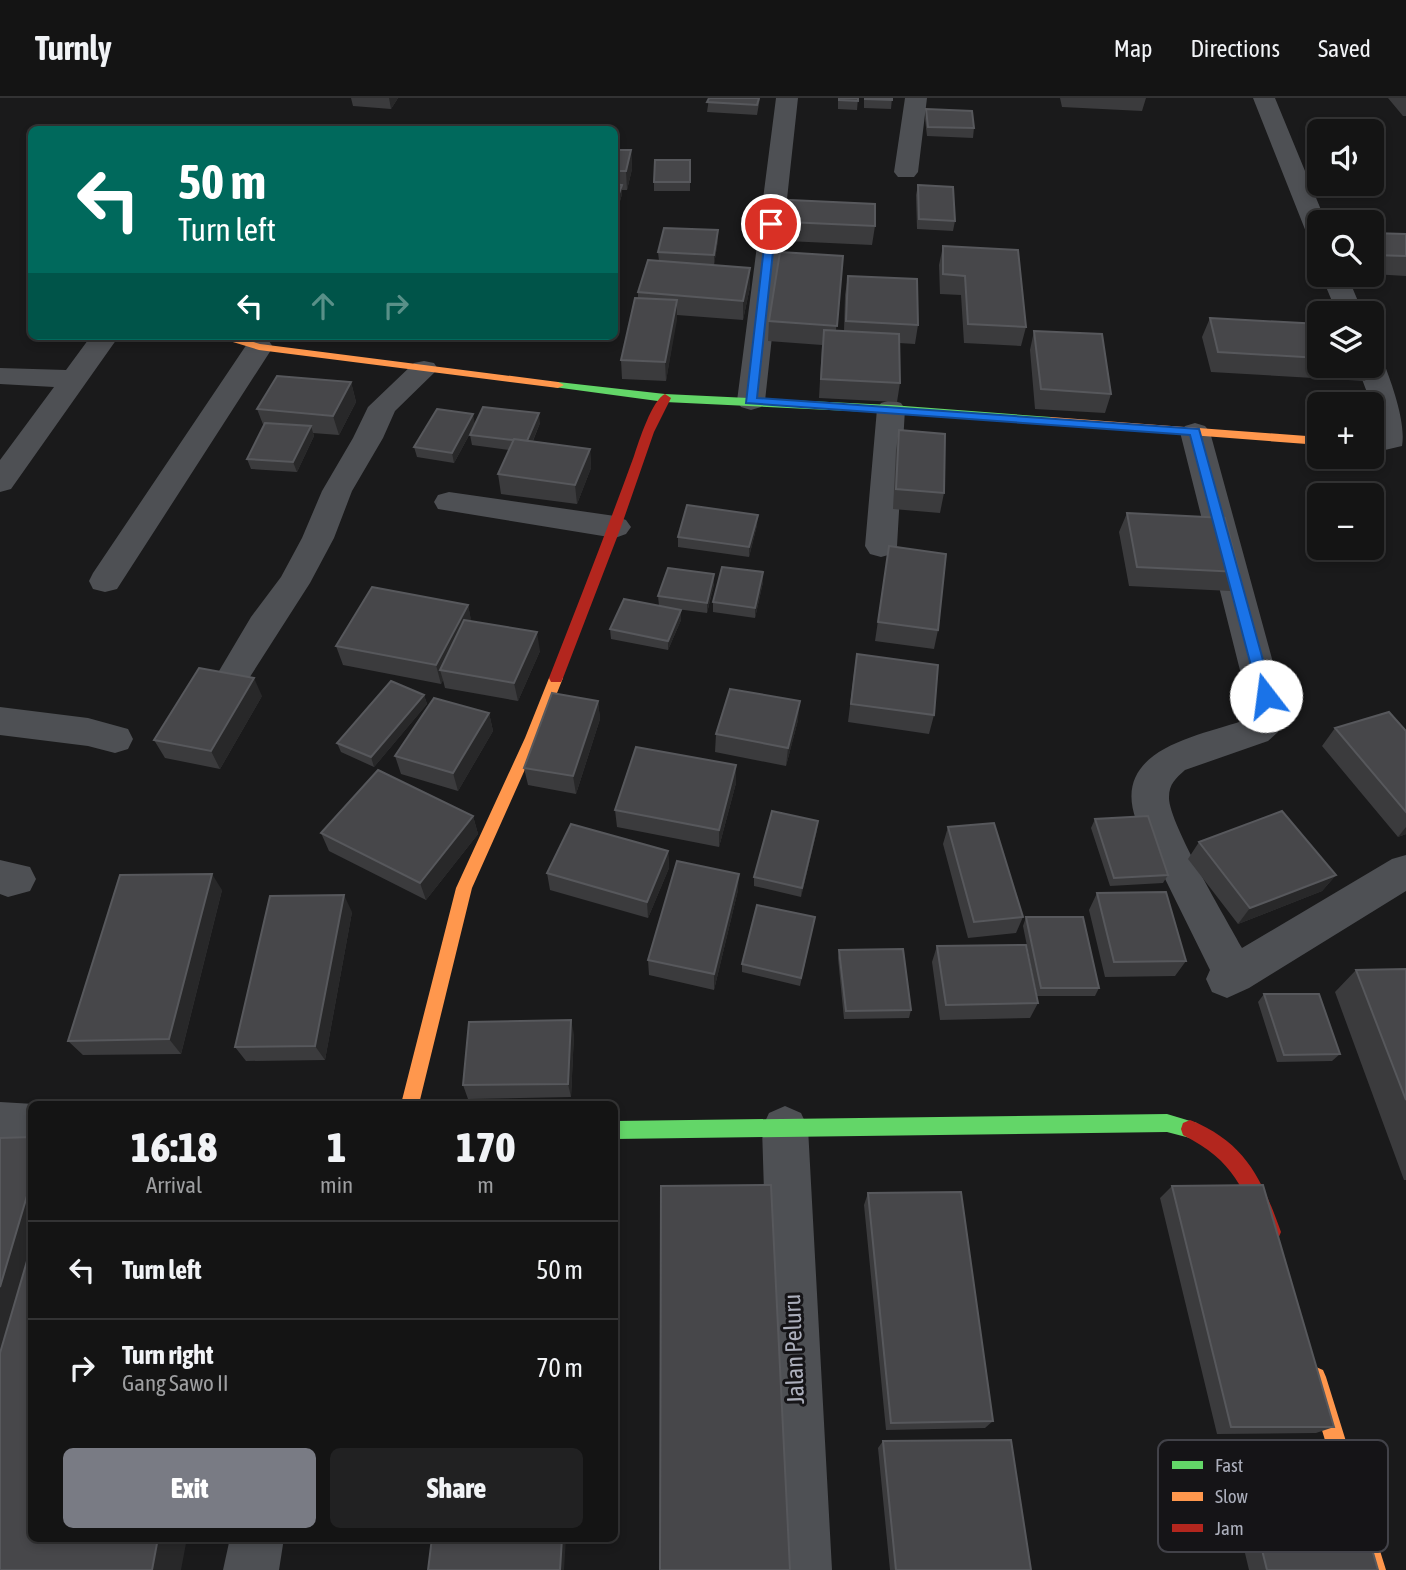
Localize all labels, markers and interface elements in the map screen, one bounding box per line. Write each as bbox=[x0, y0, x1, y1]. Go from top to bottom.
text: Turnly bbox=[35, 29, 112, 67]
text: Map bbox=[1114, 35, 1152, 62]
text: Directions bbox=[1190, 35, 1280, 62]
text: Saved bbox=[1318, 35, 1371, 62]
map controls bbox=[1307, 119, 1384, 560]
button: sound bbox=[1307, 119, 1384, 196]
text: 50 m bbox=[178, 153, 266, 209]
icon: left bbox=[63, 154, 154, 245]
pin bbox=[741, 194, 801, 254]
icon: arrive bbox=[752, 205, 790, 243]
button: search bbox=[1307, 210, 1384, 287]
text: Turn left bbox=[178, 211, 276, 248]
icon: left bbox=[231, 287, 269, 325]
icon: ahead bbox=[304, 287, 342, 325]
icon: right bbox=[377, 287, 415, 325]
button: layers bbox=[1307, 301, 1384, 378]
button: + bbox=[1307, 392, 1384, 469]
button: − bbox=[1307, 483, 1384, 560]
position arrow bbox=[1229, 659, 1303, 733]
text: 16:18 bbox=[131, 1123, 217, 1171]
text: 1 bbox=[327, 1123, 346, 1171]
text: 170 bbox=[456, 1123, 515, 1171]
text: Arrival bbox=[146, 1172, 202, 1198]
text: min bbox=[320, 1172, 353, 1198]
text: m bbox=[477, 1172, 494, 1198]
icon: left bbox=[63, 1251, 101, 1289]
text: Turn left bbox=[122, 1255, 202, 1285]
text: 50 m bbox=[536, 1255, 583, 1285]
street label: Jalan Peluru bbox=[778, 1293, 809, 1405]
text: Turn right bbox=[122, 1340, 213, 1370]
icon: right bbox=[63, 1349, 101, 1387]
text: 70 m bbox=[536, 1353, 583, 1383]
text: Gang Sawo II bbox=[122, 1370, 229, 1396]
legend bbox=[1158, 1440, 1388, 1552]
button: Exit bbox=[63, 1448, 316, 1528]
button: Share bbox=[330, 1448, 583, 1528]
text: Fast bbox=[1215, 1454, 1243, 1476]
text: Slow bbox=[1215, 1485, 1249, 1507]
text: Jam bbox=[1215, 1517, 1244, 1539]

